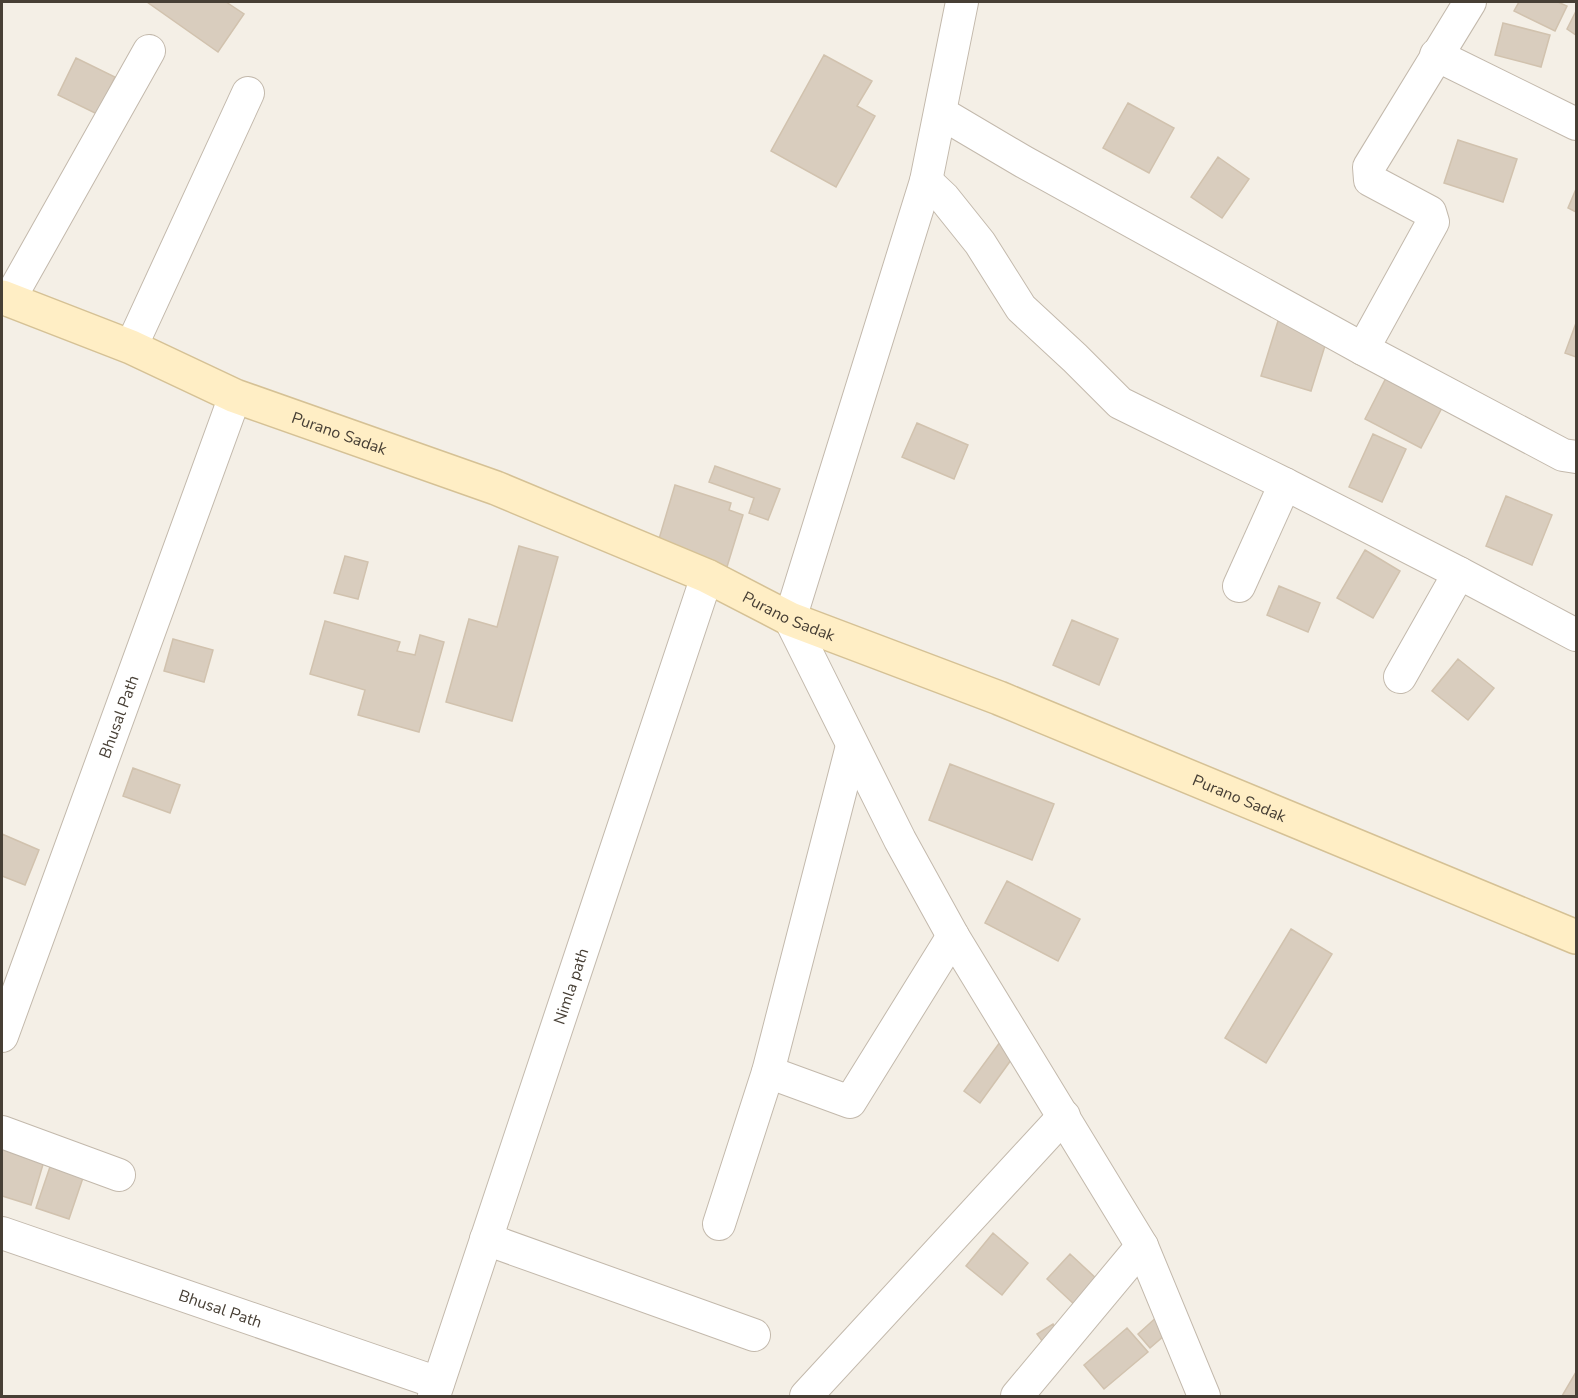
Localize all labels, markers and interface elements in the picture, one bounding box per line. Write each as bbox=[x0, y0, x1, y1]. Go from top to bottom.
street label: Purano Sadak bbox=[289, 407, 391, 461]
street label: Purano Sadak bbox=[738, 586, 839, 647]
street label: Bhusal Path bbox=[94, 672, 144, 761]
street label: Purano Sadak bbox=[1189, 769, 1290, 828]
street label: Nimla path bbox=[548, 945, 594, 1027]
street label: Bhusal Path bbox=[175, 1285, 265, 1334]

